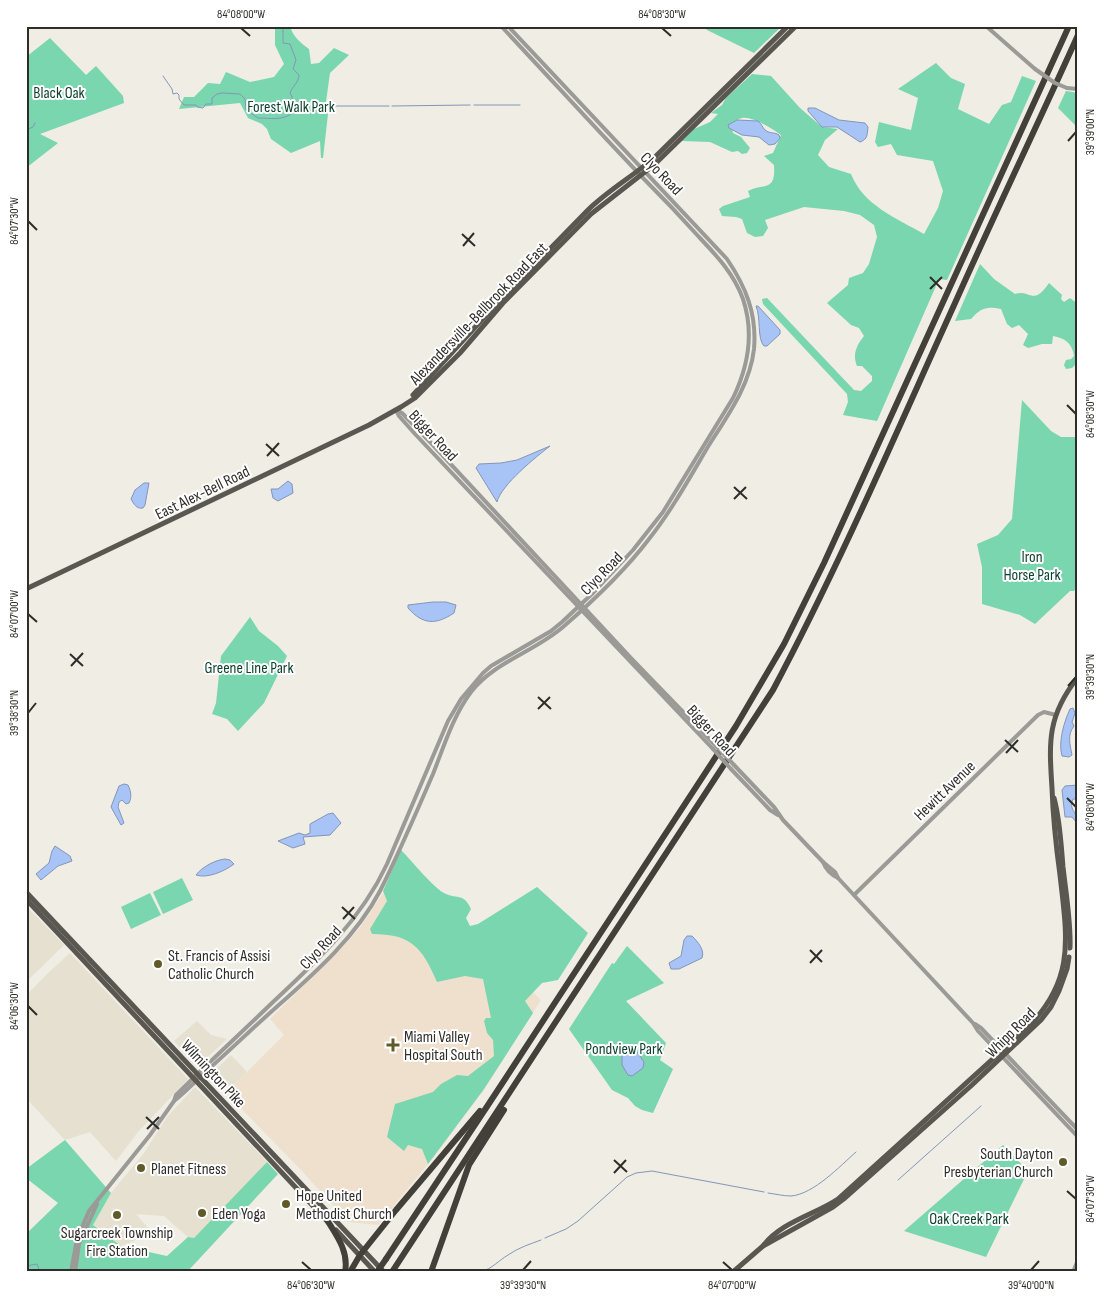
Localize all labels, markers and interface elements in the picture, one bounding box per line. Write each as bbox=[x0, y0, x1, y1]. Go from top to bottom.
text: 84°08'00"W bbox=[217, 7, 265, 22]
text: 84°08'30"W bbox=[638, 7, 686, 22]
park label: Black Oak bbox=[33, 84, 85, 103]
park label: Forest Walk Park bbox=[247, 98, 335, 117]
text: 39°39'00"N bbox=[1083, 109, 1098, 155]
street label: Clyo Road bbox=[636, 149, 686, 200]
text: 84°07'30"W bbox=[7, 197, 22, 245]
street label: Alexandersville-Bellbrook Road East bbox=[405, 239, 552, 390]
text: 84°08'30"W bbox=[1083, 390, 1098, 438]
street label: Bigger Road bbox=[404, 406, 461, 466]
street label: East Alex-Bell Road bbox=[152, 462, 253, 524]
park label: Iron Horse Park bbox=[1003, 548, 1061, 585]
street label: Clyo Road bbox=[577, 549, 627, 600]
text: 84°07'00"W bbox=[7, 590, 22, 638]
text: 39°39'30"N bbox=[1083, 654, 1098, 700]
park label: Greene Line Park bbox=[204, 659, 294, 678]
text: 39°38'30"N bbox=[7, 690, 22, 736]
street label: Bigger Road bbox=[682, 701, 739, 761]
street label: Hewitt Avenue bbox=[910, 757, 980, 825]
text: 84°08'00"W bbox=[1083, 783, 1098, 831]
street label: Clyo Road bbox=[296, 922, 346, 974]
place label: St. Francis of Assisi Catholic Church bbox=[168, 947, 270, 984]
marker: St. Francis of Assisi Catholic Church bbox=[152, 958, 164, 970]
text: 84°06'30"W bbox=[7, 982, 22, 1030]
street label: Whipp Road bbox=[982, 1004, 1040, 1062]
place label: Miami Valley Hospital South bbox=[404, 1028, 483, 1065]
street label: Wilmington Pike bbox=[177, 1036, 249, 1112]
marker: Miami Valley Hospital South bbox=[386, 1038, 400, 1052]
park label: Pondview Park bbox=[585, 1040, 663, 1059]
place label: South Dayton Presbyterian Church bbox=[944, 1145, 1053, 1182]
marker: South Dayton Presbyterian Church bbox=[1057, 1156, 1069, 1168]
place label: Planet Fitness bbox=[151, 1160, 227, 1179]
marker: Planet Fitness bbox=[135, 1162, 147, 1174]
text: 84°07'30"W bbox=[1083, 1175, 1098, 1223]
place label: Hope United Methodist Church bbox=[296, 1187, 392, 1224]
marker: Hope United Methodist Church bbox=[280, 1198, 292, 1210]
place label: Eden Yoga bbox=[212, 1205, 266, 1224]
marker: Eden Yoga bbox=[196, 1207, 208, 1219]
marker: Sugarcreek Township Fire Station bbox=[111, 1209, 123, 1221]
park label: Oak Creek Park bbox=[929, 1210, 1009, 1229]
place label: Sugarcreek Township Fire Station bbox=[61, 1224, 173, 1261]
text: 84°06'30"W bbox=[287, 1278, 335, 1293]
text: 39°39'30"N bbox=[500, 1278, 546, 1293]
text: 84°07'00"W bbox=[708, 1278, 756, 1293]
text: 39°40'00"N bbox=[1008, 1278, 1054, 1293]

